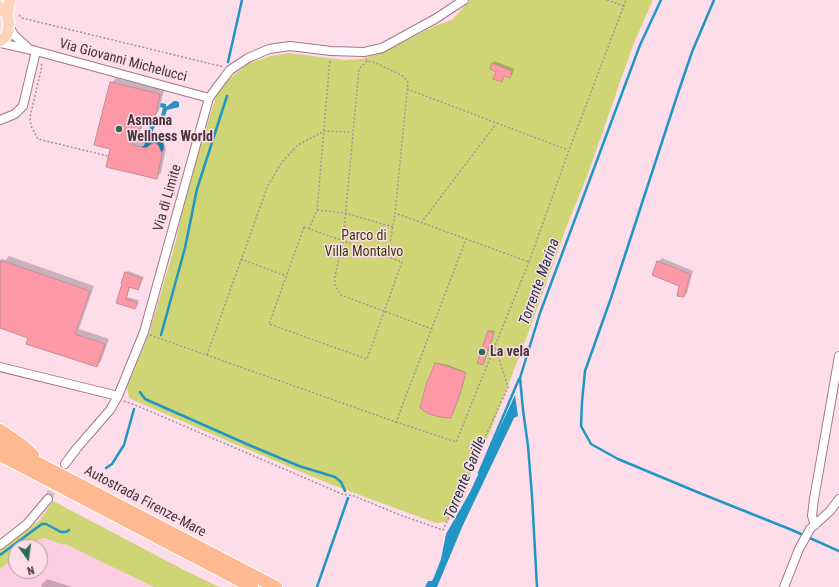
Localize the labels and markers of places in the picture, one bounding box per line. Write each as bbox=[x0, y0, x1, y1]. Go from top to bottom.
place label: Asmana Wellness World bbox=[127, 113, 213, 146]
marker: Asmana Wellness World bbox=[114, 124, 124, 134]
place label: La vela bbox=[490, 344, 530, 360]
marker: La vela bbox=[477, 347, 487, 357]

